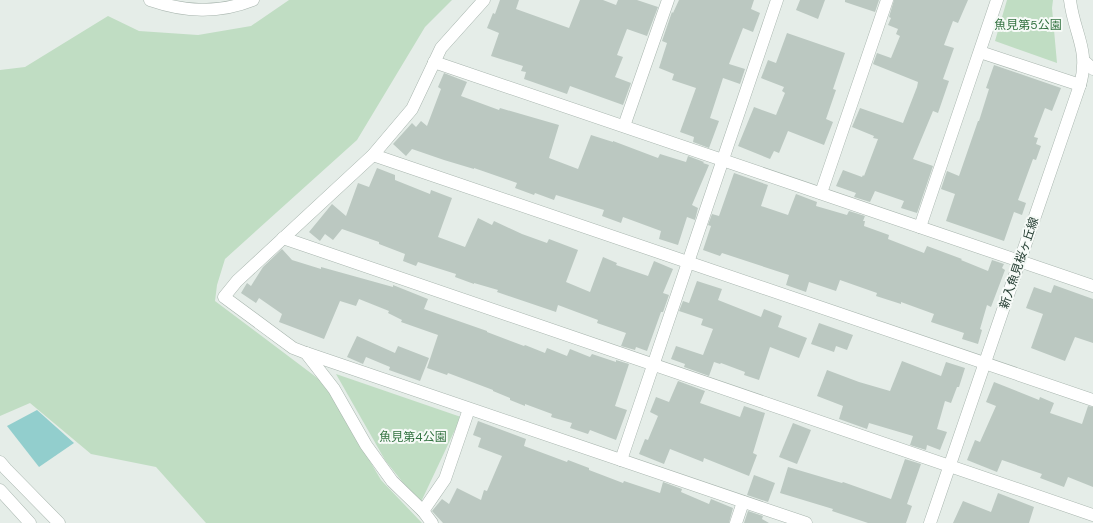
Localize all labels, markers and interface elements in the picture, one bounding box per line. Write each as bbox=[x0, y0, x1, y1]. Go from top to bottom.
park label: 魚見第5公園 bbox=[994, 17, 1062, 33]
street label: 新入魚見桜ヶ丘線 bbox=[996, 215, 1042, 311]
park label: 魚見第4公園 bbox=[379, 429, 447, 445]

